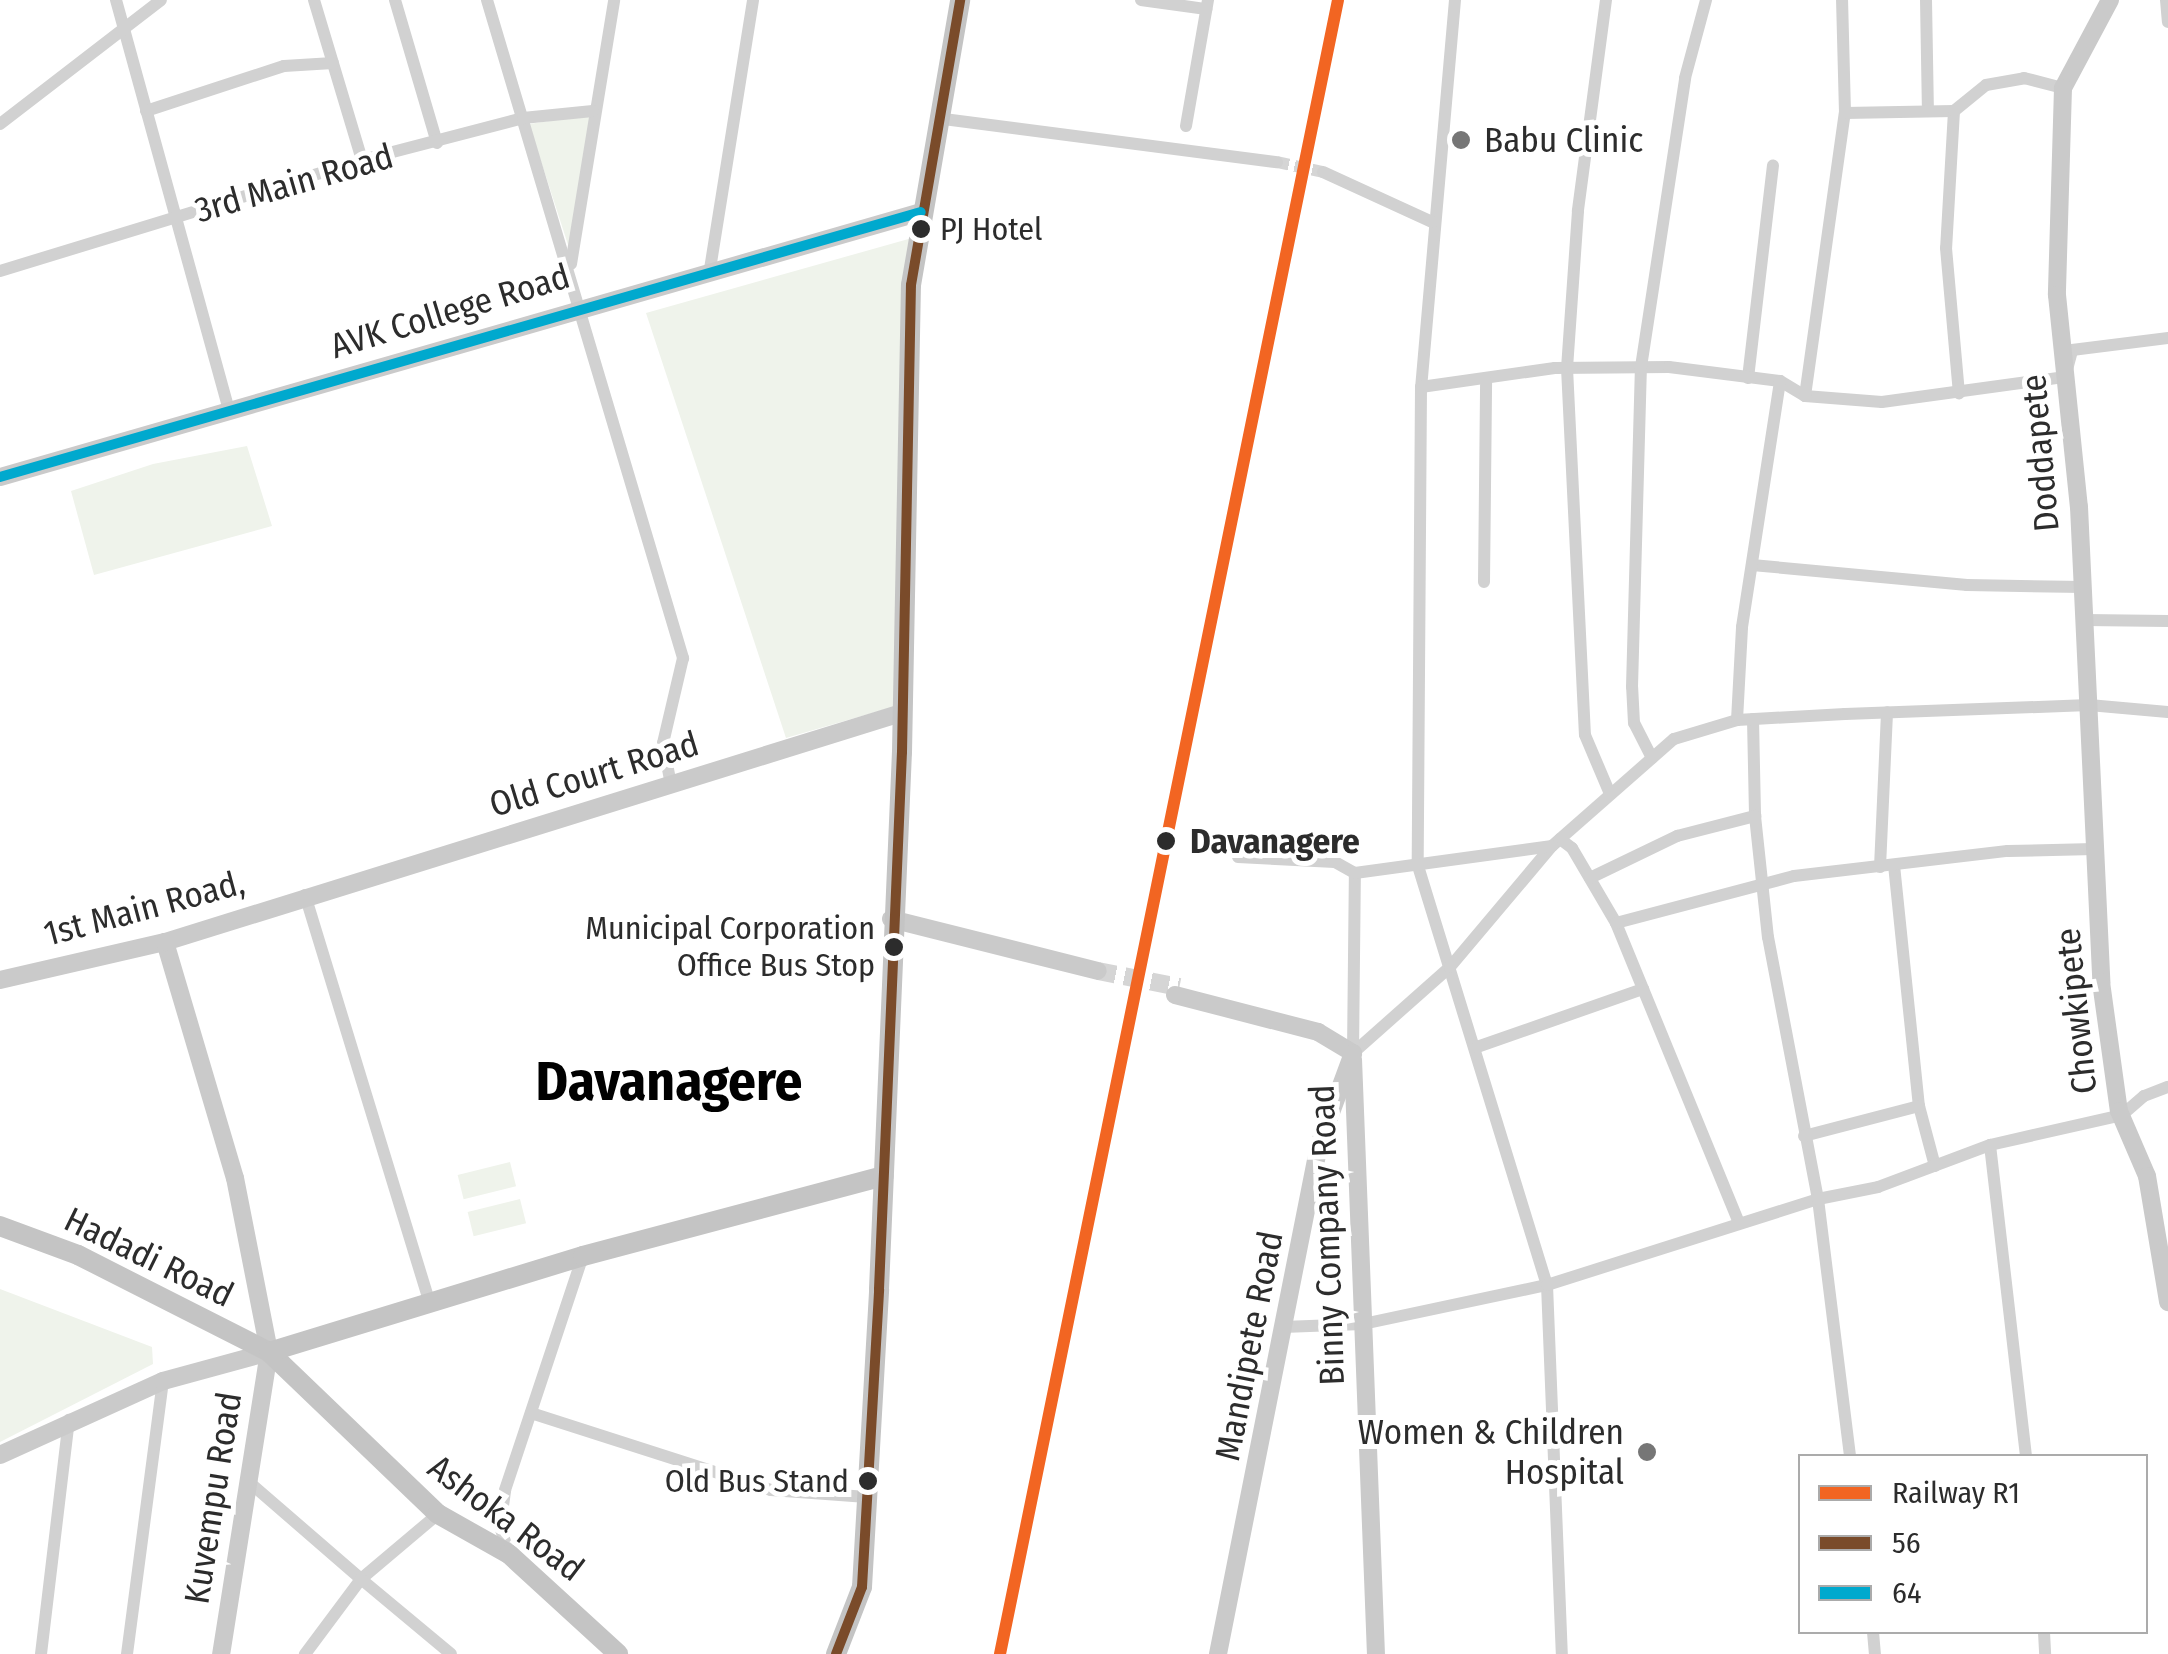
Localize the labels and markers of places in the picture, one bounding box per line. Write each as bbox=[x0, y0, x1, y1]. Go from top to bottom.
place label: Babu Clinic bbox=[1484, 119, 1643, 161]
marker: Babu Clinic bbox=[1448, 127, 1474, 153]
place label: PJ Hotel bbox=[940, 210, 1043, 248]
marker: PJ Hotel bbox=[911, 219, 931, 239]
place label: Davanagere bbox=[1190, 820, 1360, 862]
marker: Davanagere bbox=[1151, 826, 1181, 856]
place label: Municipal Corporation Office Bus Stop bbox=[585, 910, 875, 985]
marker: Municipal Corporation Office Bus Stop bbox=[884, 937, 904, 957]
place label: Women & Children Hospital bbox=[1358, 1411, 1624, 1493]
marker: Women & Children Hospital bbox=[1634, 1439, 1660, 1465]
place label: Old Bus Stand bbox=[665, 1462, 849, 1500]
marker: Old Bus Stand bbox=[858, 1471, 878, 1491]

